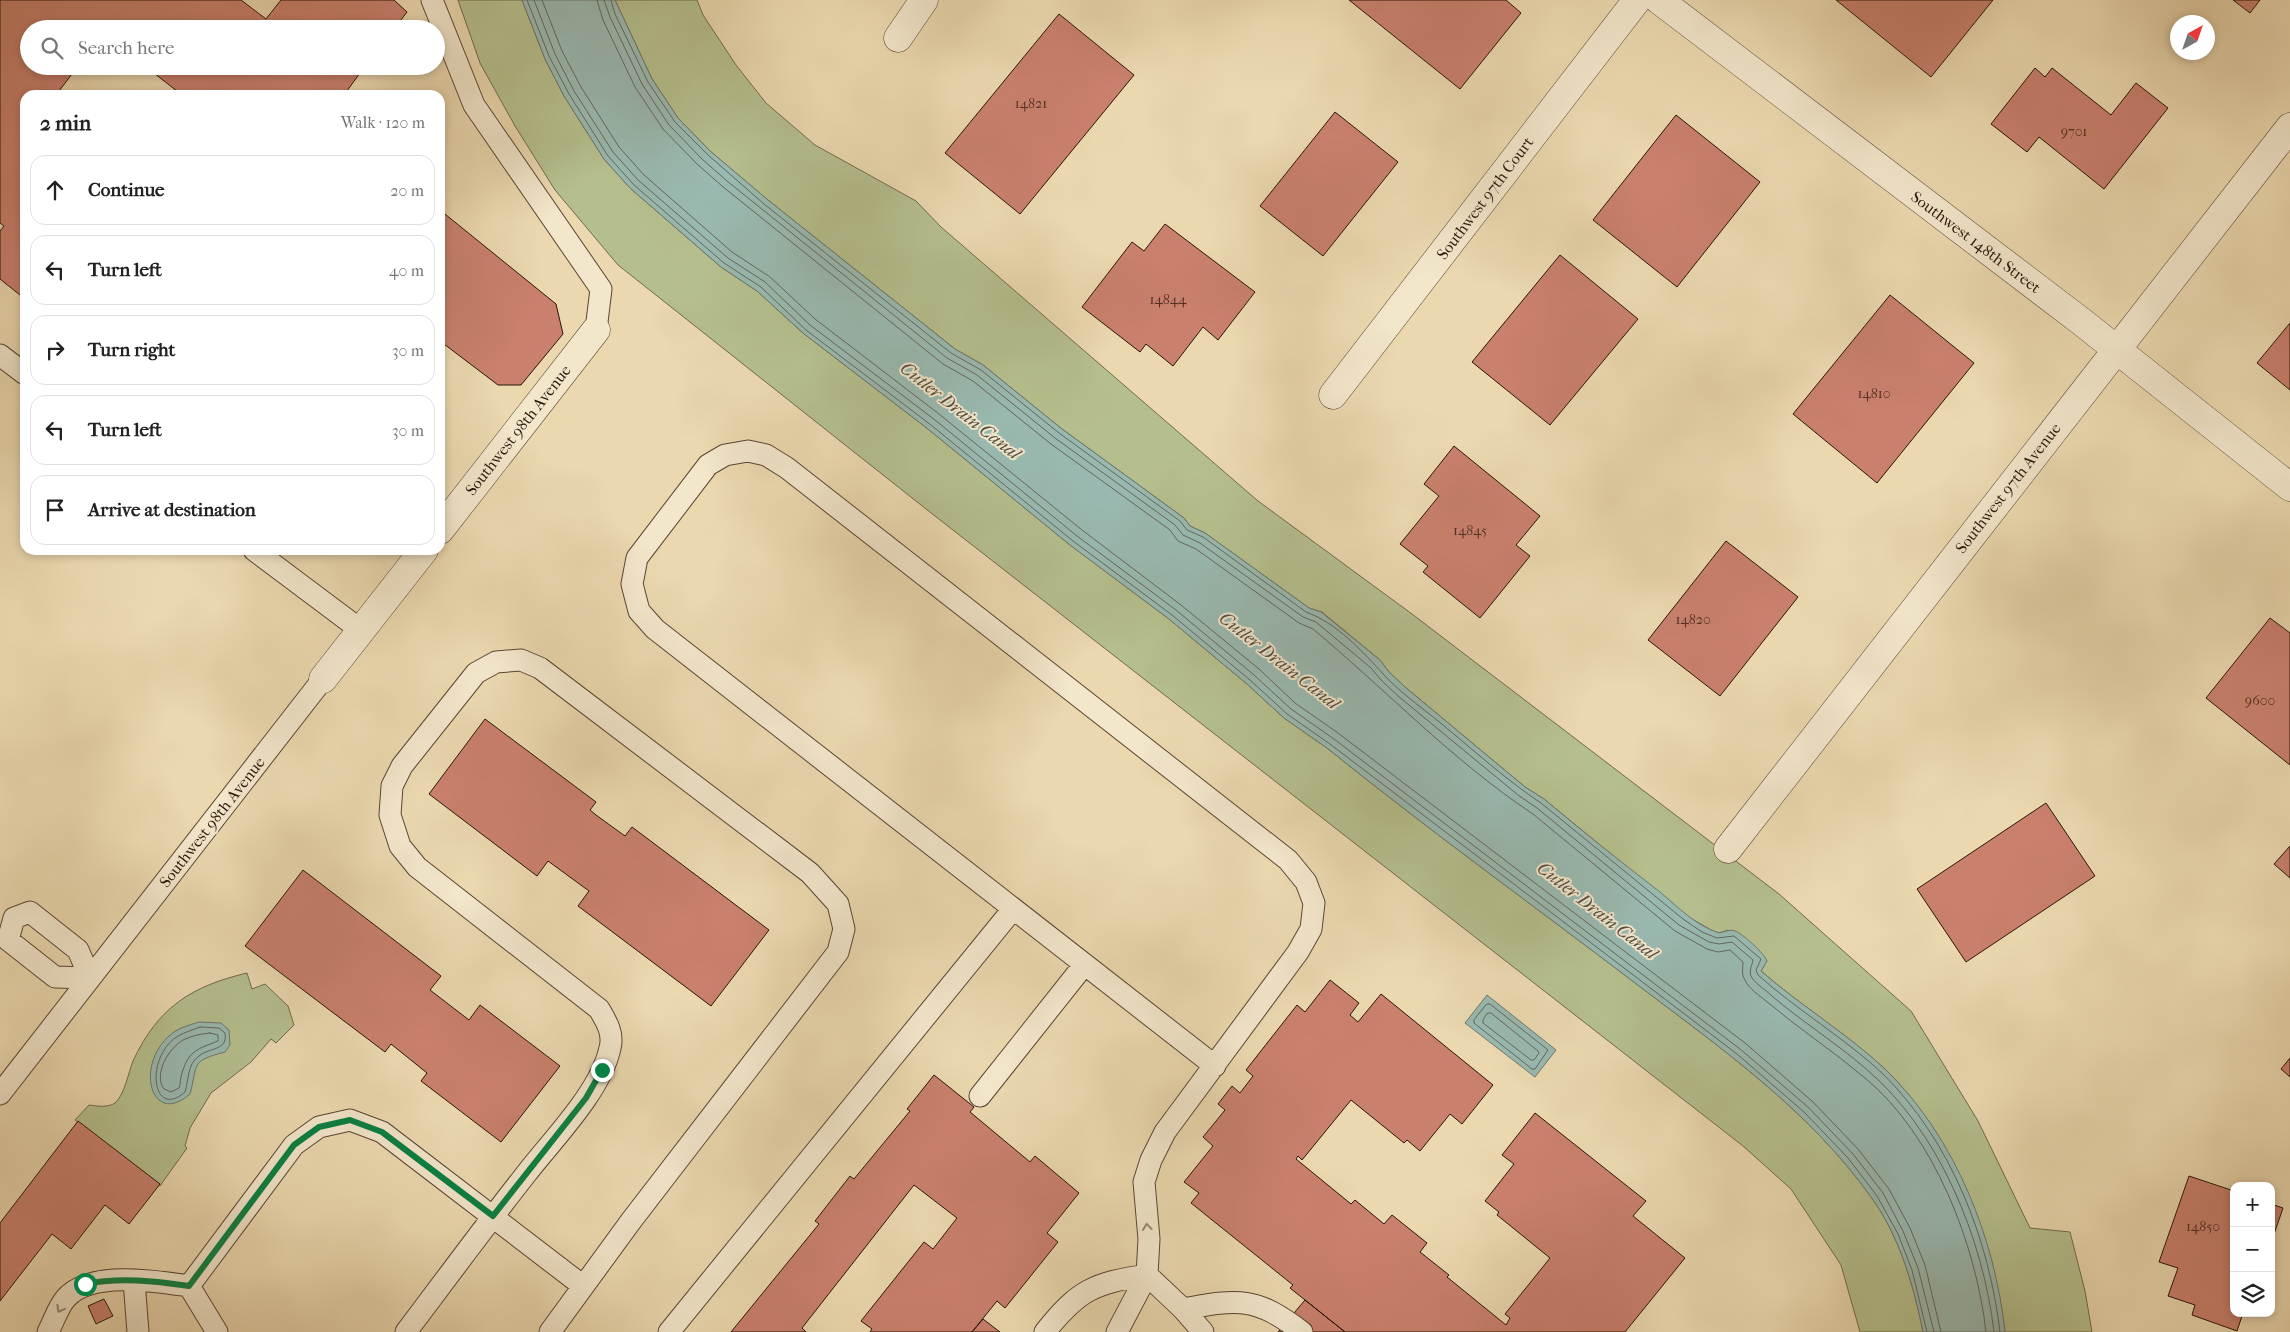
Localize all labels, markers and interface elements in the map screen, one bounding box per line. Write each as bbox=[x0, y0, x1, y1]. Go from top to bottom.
north arrow bbox=[2170, 15, 2215, 60]
search box bbox=[20, 20, 445, 75]
icon: search bbox=[38, 34, 66, 62]
text: Search here bbox=[78, 37, 174, 59]
house number: 14821 bbox=[1015, 95, 1047, 112]
text: 2 min bbox=[40, 111, 91, 135]
text: Walk · 120 m bbox=[341, 113, 425, 132]
house number: 9701 bbox=[2061, 123, 2087, 140]
street label: Southwest 97th Court bbox=[1433, 133, 1538, 263]
icon: ahead bbox=[41, 176, 69, 204]
text: Continue bbox=[88, 179, 164, 201]
text: 20 m bbox=[390, 181, 424, 200]
street label: Southwest 148th Street bbox=[1907, 187, 2045, 297]
icon: left bbox=[41, 256, 69, 284]
text: Turn left bbox=[88, 259, 162, 281]
text: 40 m bbox=[389, 261, 424, 280]
house number: 14844 bbox=[1150, 291, 1187, 308]
icon: right bbox=[41, 336, 69, 364]
text: Turn right bbox=[88, 339, 175, 361]
text: 30 m bbox=[392, 341, 424, 360]
water label: Cutler Drain Canal bbox=[896, 358, 1026, 466]
street label: Southwest 98th Avenue bbox=[461, 361, 575, 499]
house number: 14810 bbox=[1858, 385, 1890, 402]
icon: left bbox=[41, 416, 69, 444]
text: Turn left bbox=[88, 419, 162, 441]
street label: Southwest 97th Avenue bbox=[1951, 419, 2065, 557]
text: 30 m bbox=[392, 421, 424, 440]
icon: arrive bbox=[41, 496, 69, 524]
text: Arrive at destination bbox=[88, 499, 256, 521]
house number: 14845 bbox=[1453, 522, 1487, 539]
water label: Cutler Drain Canal bbox=[1215, 608, 1345, 716]
house number: 14820 bbox=[1675, 611, 1711, 628]
house number: 9600 bbox=[2245, 692, 2275, 709]
street label: Southwest 98th Avenue bbox=[155, 753, 269, 891]
water label: Cutler Drain Canal bbox=[1533, 858, 1663, 966]
route end bbox=[591, 1059, 614, 1082]
map controls bbox=[2230, 1182, 2275, 1317]
button: + bbox=[2230, 1182, 2275, 1227]
house number: 14850 bbox=[2186, 1218, 2220, 1235]
one-way arrow bbox=[1142, 1222, 1153, 1230]
button: − bbox=[2230, 1227, 2275, 1272]
button: layers bbox=[2230, 1272, 2275, 1317]
route start bbox=[74, 1273, 97, 1296]
one-way arrow bbox=[56, 1303, 66, 1312]

